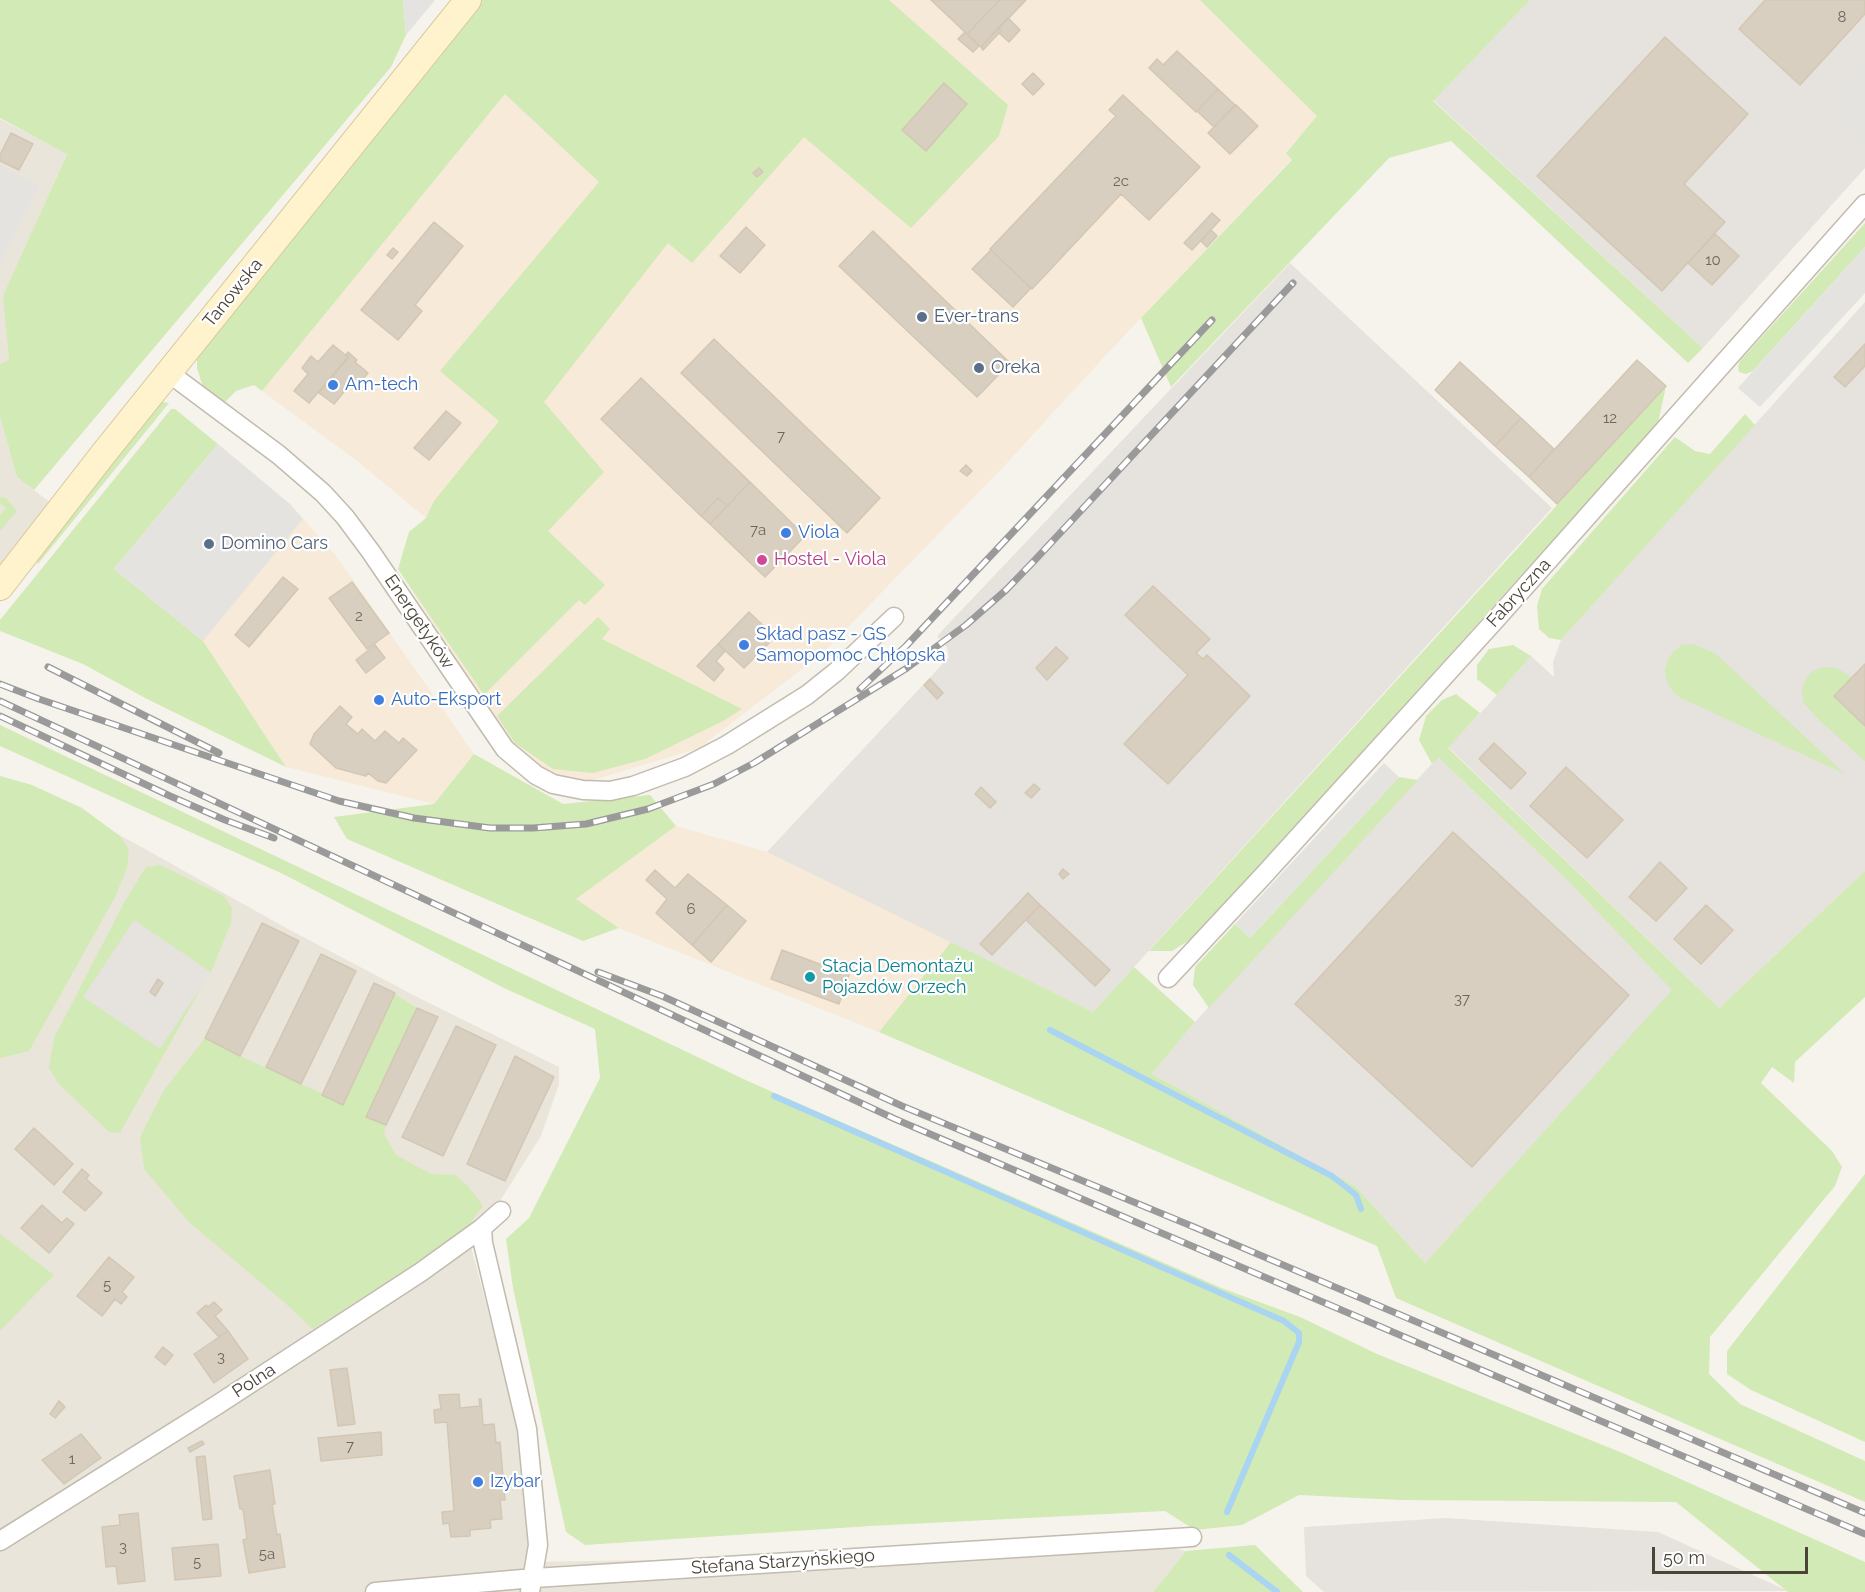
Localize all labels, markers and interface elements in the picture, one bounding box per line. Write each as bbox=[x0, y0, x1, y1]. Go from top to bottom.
house number: 8 bbox=[1838, 8, 1846, 26]
house number: 2c bbox=[1113, 172, 1129, 190]
house number: 10 bbox=[1705, 251, 1721, 269]
street label: Tanowska bbox=[199, 254, 267, 332]
place label: Ever-trans bbox=[934, 306, 1019, 328]
marker: Ever-trans bbox=[915, 310, 929, 324]
place label: Oreka bbox=[991, 357, 1040, 379]
marker: Oreka bbox=[972, 361, 986, 375]
place label: Am-tech bbox=[345, 374, 418, 396]
marker: Am-tech bbox=[326, 378, 340, 392]
house number: 12 bbox=[1603, 409, 1617, 427]
house number: 7 bbox=[777, 427, 785, 445]
house number: 7a bbox=[750, 521, 766, 539]
place label: Viola bbox=[798, 522, 840, 544]
marker: Viola bbox=[779, 526, 793, 540]
place label: Domino Cars bbox=[221, 533, 328, 555]
marker: Domino Cars bbox=[202, 537, 216, 551]
place label: Hostel - Viola bbox=[774, 549, 886, 571]
marker: Hostel - Viola bbox=[755, 553, 769, 567]
street label: Fabryczna bbox=[1482, 554, 1556, 632]
street label: Energetyków bbox=[379, 571, 459, 673]
house number: 2 bbox=[355, 607, 363, 625]
place label: Skład pasz - GS Samopomoc Chłopska bbox=[756, 624, 945, 666]
marker: Skład pasz - GS Samopomoc Chłopska bbox=[737, 638, 751, 652]
place label: Auto-Eksport bbox=[391, 689, 501, 711]
marker: Auto-Eksport bbox=[372, 693, 386, 707]
house number: 6 bbox=[686, 900, 696, 918]
place label: Stacja Demontażu Pojazdów Orzech bbox=[822, 956, 973, 998]
marker: Stacja Demontażu Pojazdów Orzech bbox=[803, 970, 817, 984]
house number: 37 bbox=[1454, 990, 1470, 1008]
house number: 5 bbox=[103, 1276, 111, 1294]
house number: 3 bbox=[217, 1348, 225, 1366]
street label: Polna bbox=[228, 1359, 280, 1403]
house number: 7 bbox=[346, 1437, 354, 1455]
house number: 1 bbox=[69, 1450, 75, 1468]
place label: Izybar bbox=[490, 1471, 540, 1493]
marker: Izybar bbox=[471, 1475, 485, 1489]
scale bar bbox=[1655, 1535, 1811, 1573]
house number: 3 bbox=[119, 1538, 127, 1556]
house number: 5a bbox=[259, 1545, 275, 1563]
street label: Stefana Starzyńskiego bbox=[690, 1545, 876, 1579]
text: 50 m bbox=[1663, 1547, 1705, 1568]
house number: 5 bbox=[193, 1553, 201, 1571]

